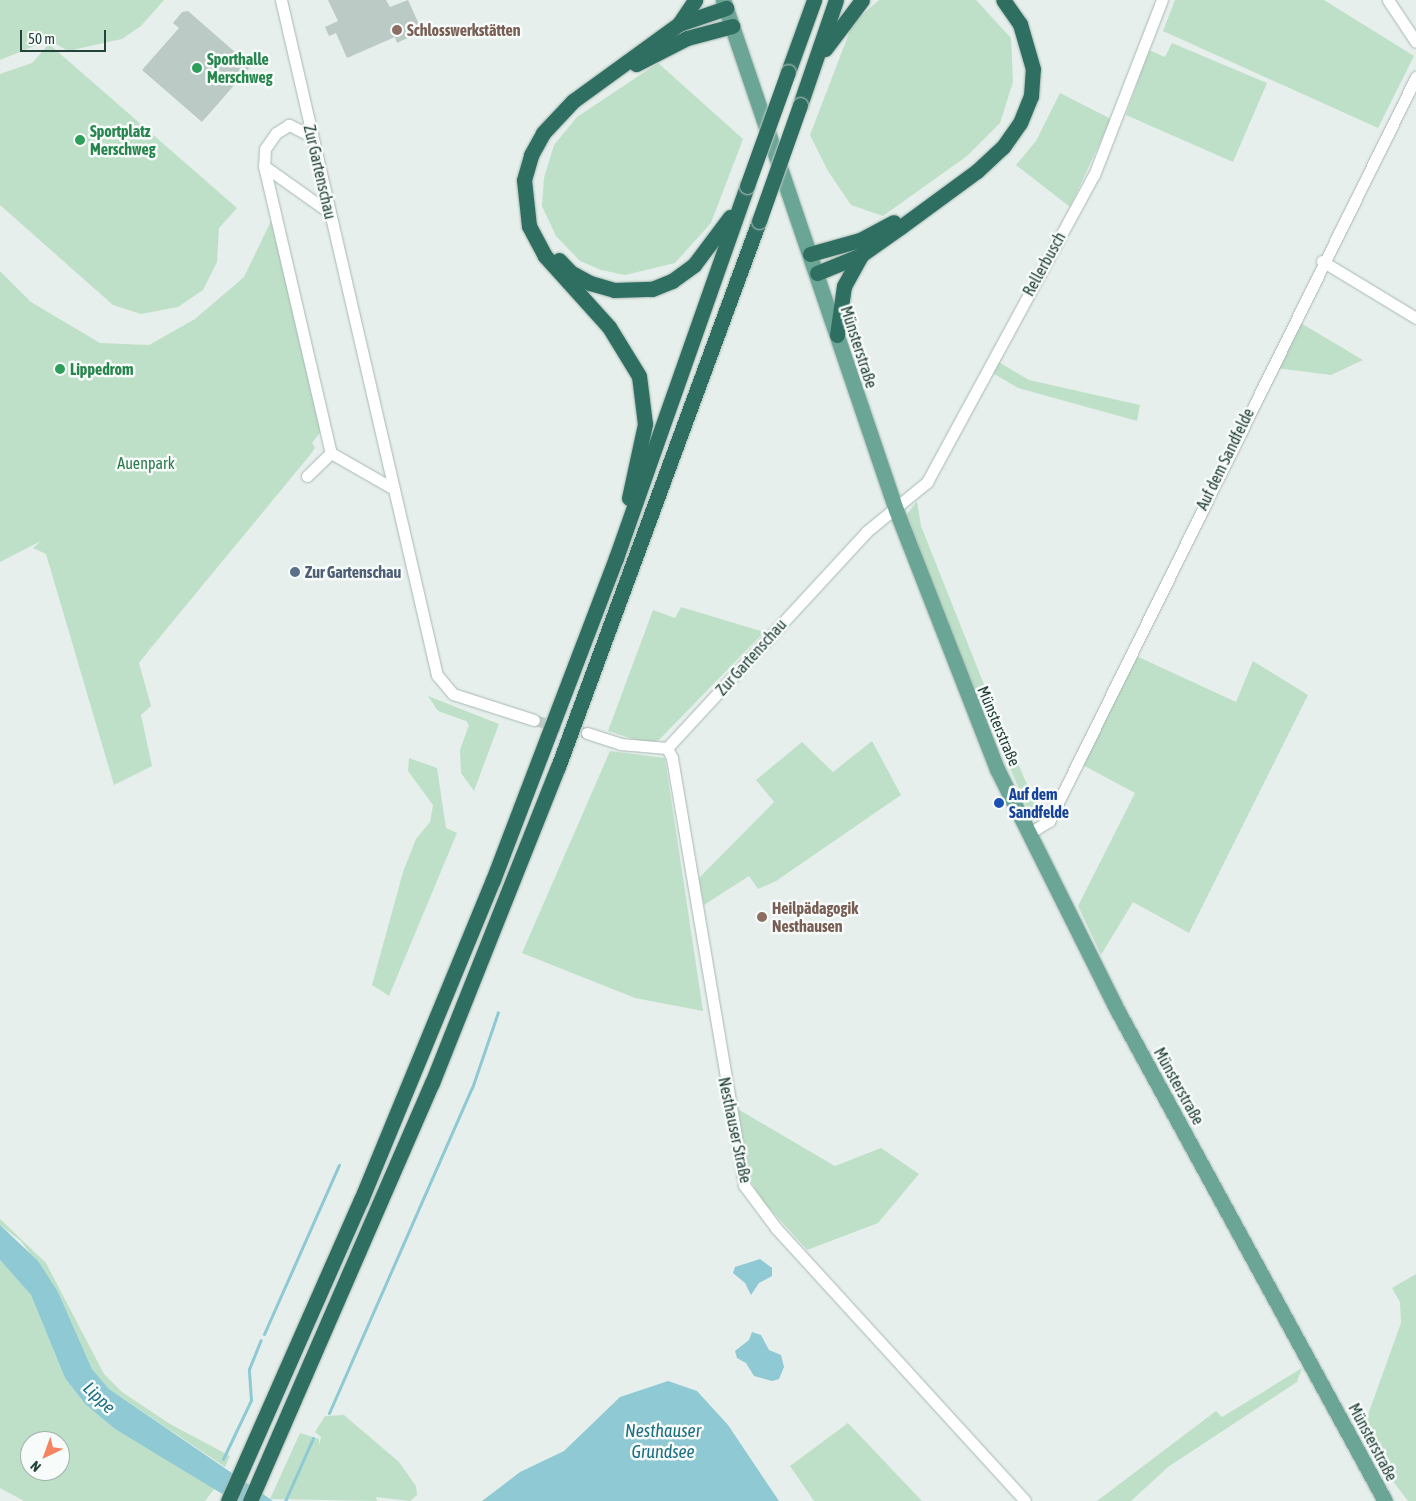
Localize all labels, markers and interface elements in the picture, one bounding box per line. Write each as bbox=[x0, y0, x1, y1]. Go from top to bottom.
scale bar bbox=[22, 20, 109, 52]
place label: Schlosswerkstätten bbox=[407, 20, 520, 40]
marker: Schlosswerkstätten bbox=[391, 24, 403, 36]
text: 50 m bbox=[28, 30, 55, 47]
place label: Sporthalle Merschweg bbox=[207, 49, 273, 87]
marker: Sporthalle Merschweg bbox=[191, 62, 203, 74]
place label: Sportplatz Merschweg bbox=[90, 121, 156, 159]
street label: Zur Gartenschau bbox=[300, 123, 340, 221]
marker: Sportplatz Merschweg bbox=[74, 134, 86, 146]
street label: Rellerbusch bbox=[1019, 229, 1069, 299]
street label: Münsterstraße bbox=[837, 304, 881, 390]
place label: Lippedrom bbox=[70, 359, 134, 379]
marker: Lippedrom bbox=[54, 363, 66, 375]
street label: Auf dem Sandfelde bbox=[1192, 405, 1258, 513]
park label: Auenpark bbox=[117, 453, 175, 473]
place label: Zur Gartenschau bbox=[305, 562, 401, 582]
marker: Zur Gartenschau bbox=[289, 566, 301, 578]
street label: Zur Gartenschau bbox=[712, 615, 790, 699]
street label: Münsterstraße bbox=[974, 683, 1024, 769]
place label: Auf dem Sandfelde bbox=[1009, 784, 1069, 822]
marker: Auf dem Sandfelde bbox=[993, 797, 1005, 809]
place label: Heilpädagogik Nesthausen bbox=[772, 898, 858, 936]
marker: Heilpädagogik Nesthausen bbox=[756, 911, 768, 923]
street label: Münsterstraße bbox=[1150, 1044, 1208, 1128]
street label: Nesthauser Straße bbox=[714, 1075, 756, 1185]
water label: Lippe bbox=[78, 1378, 120, 1418]
street label: Münsterstraße bbox=[1345, 1400, 1401, 1484]
water label: Nesthauser Grundsee bbox=[625, 1421, 701, 1464]
north arrow bbox=[20, 1431, 70, 1481]
text: N bbox=[27, 1458, 44, 1475]

